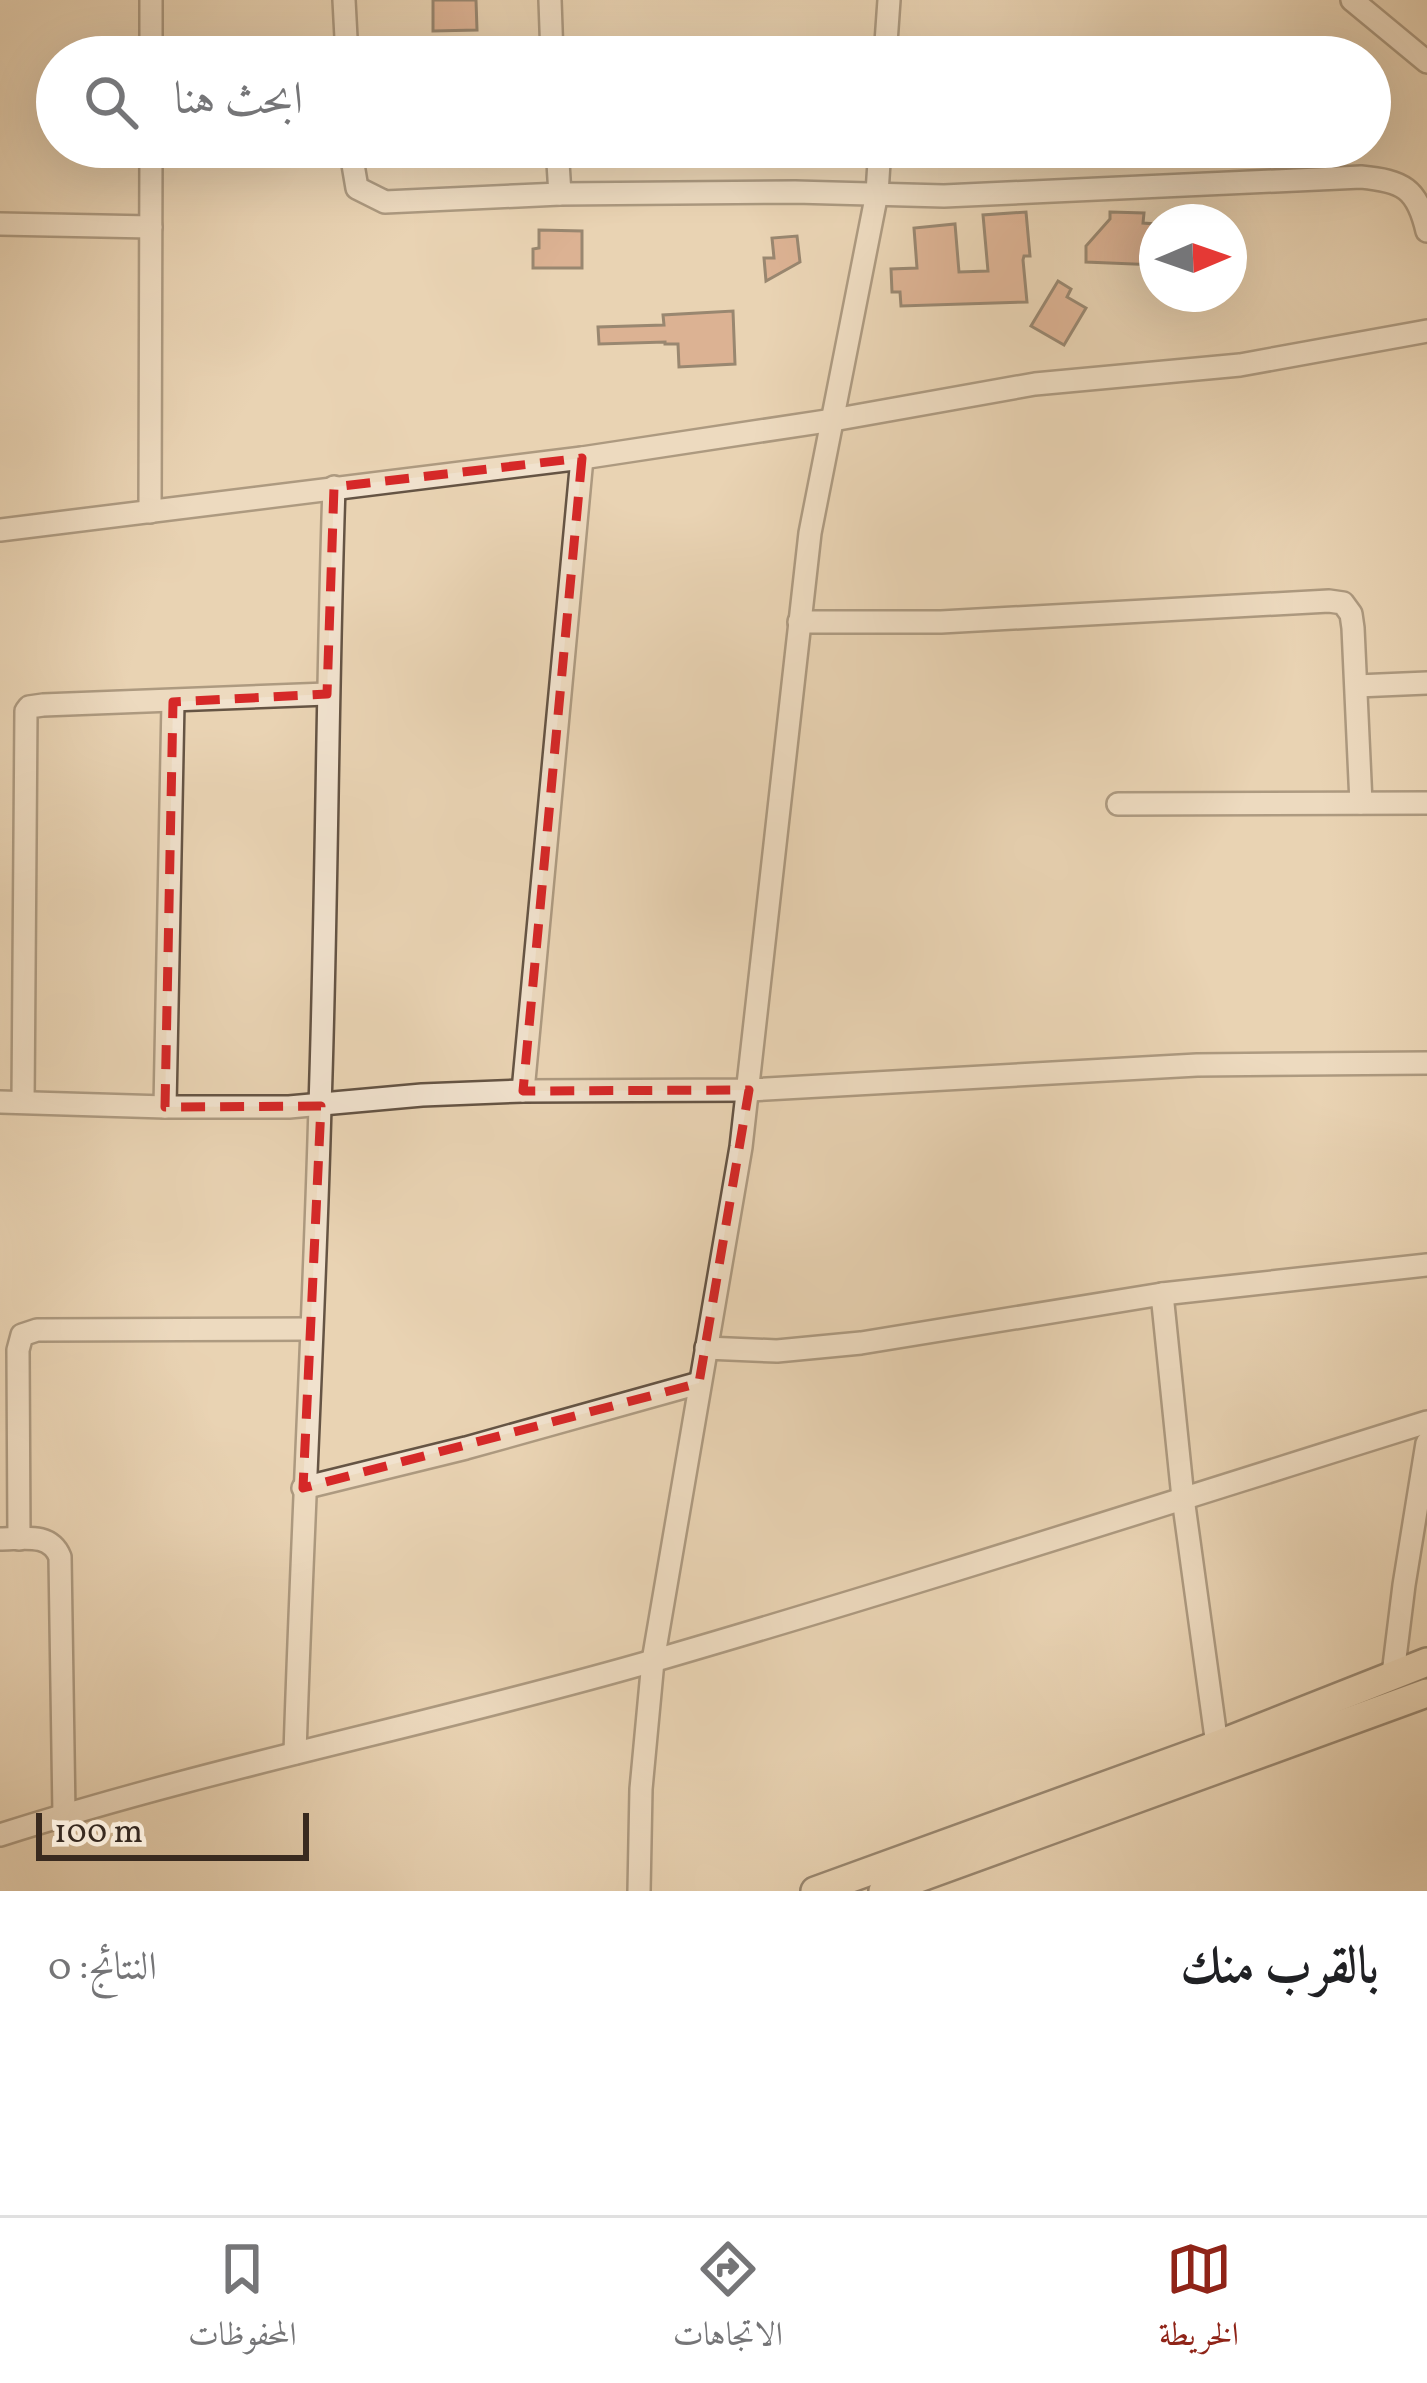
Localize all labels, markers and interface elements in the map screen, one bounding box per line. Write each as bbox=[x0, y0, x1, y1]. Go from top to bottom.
search box bbox=[36, 36, 1391, 168]
icon: search bbox=[78, 69, 144, 135]
text: ابحث هنا bbox=[174, 70, 303, 133]
north arrow bbox=[1139, 204, 1247, 312]
scale bar bbox=[36, 1807, 309, 1860]
text: 100 m bbox=[54, 1811, 143, 1857]
text: بالقرب منك bbox=[1180, 1933, 1379, 2004]
text: النتائج: 0 bbox=[48, 1942, 157, 1996]
tab: المحفوظات bbox=[188, 2236, 297, 2366]
tab: الاتجاهات bbox=[673, 2236, 783, 2366]
tab: الخريطة bbox=[1159, 2236, 1239, 2366]

